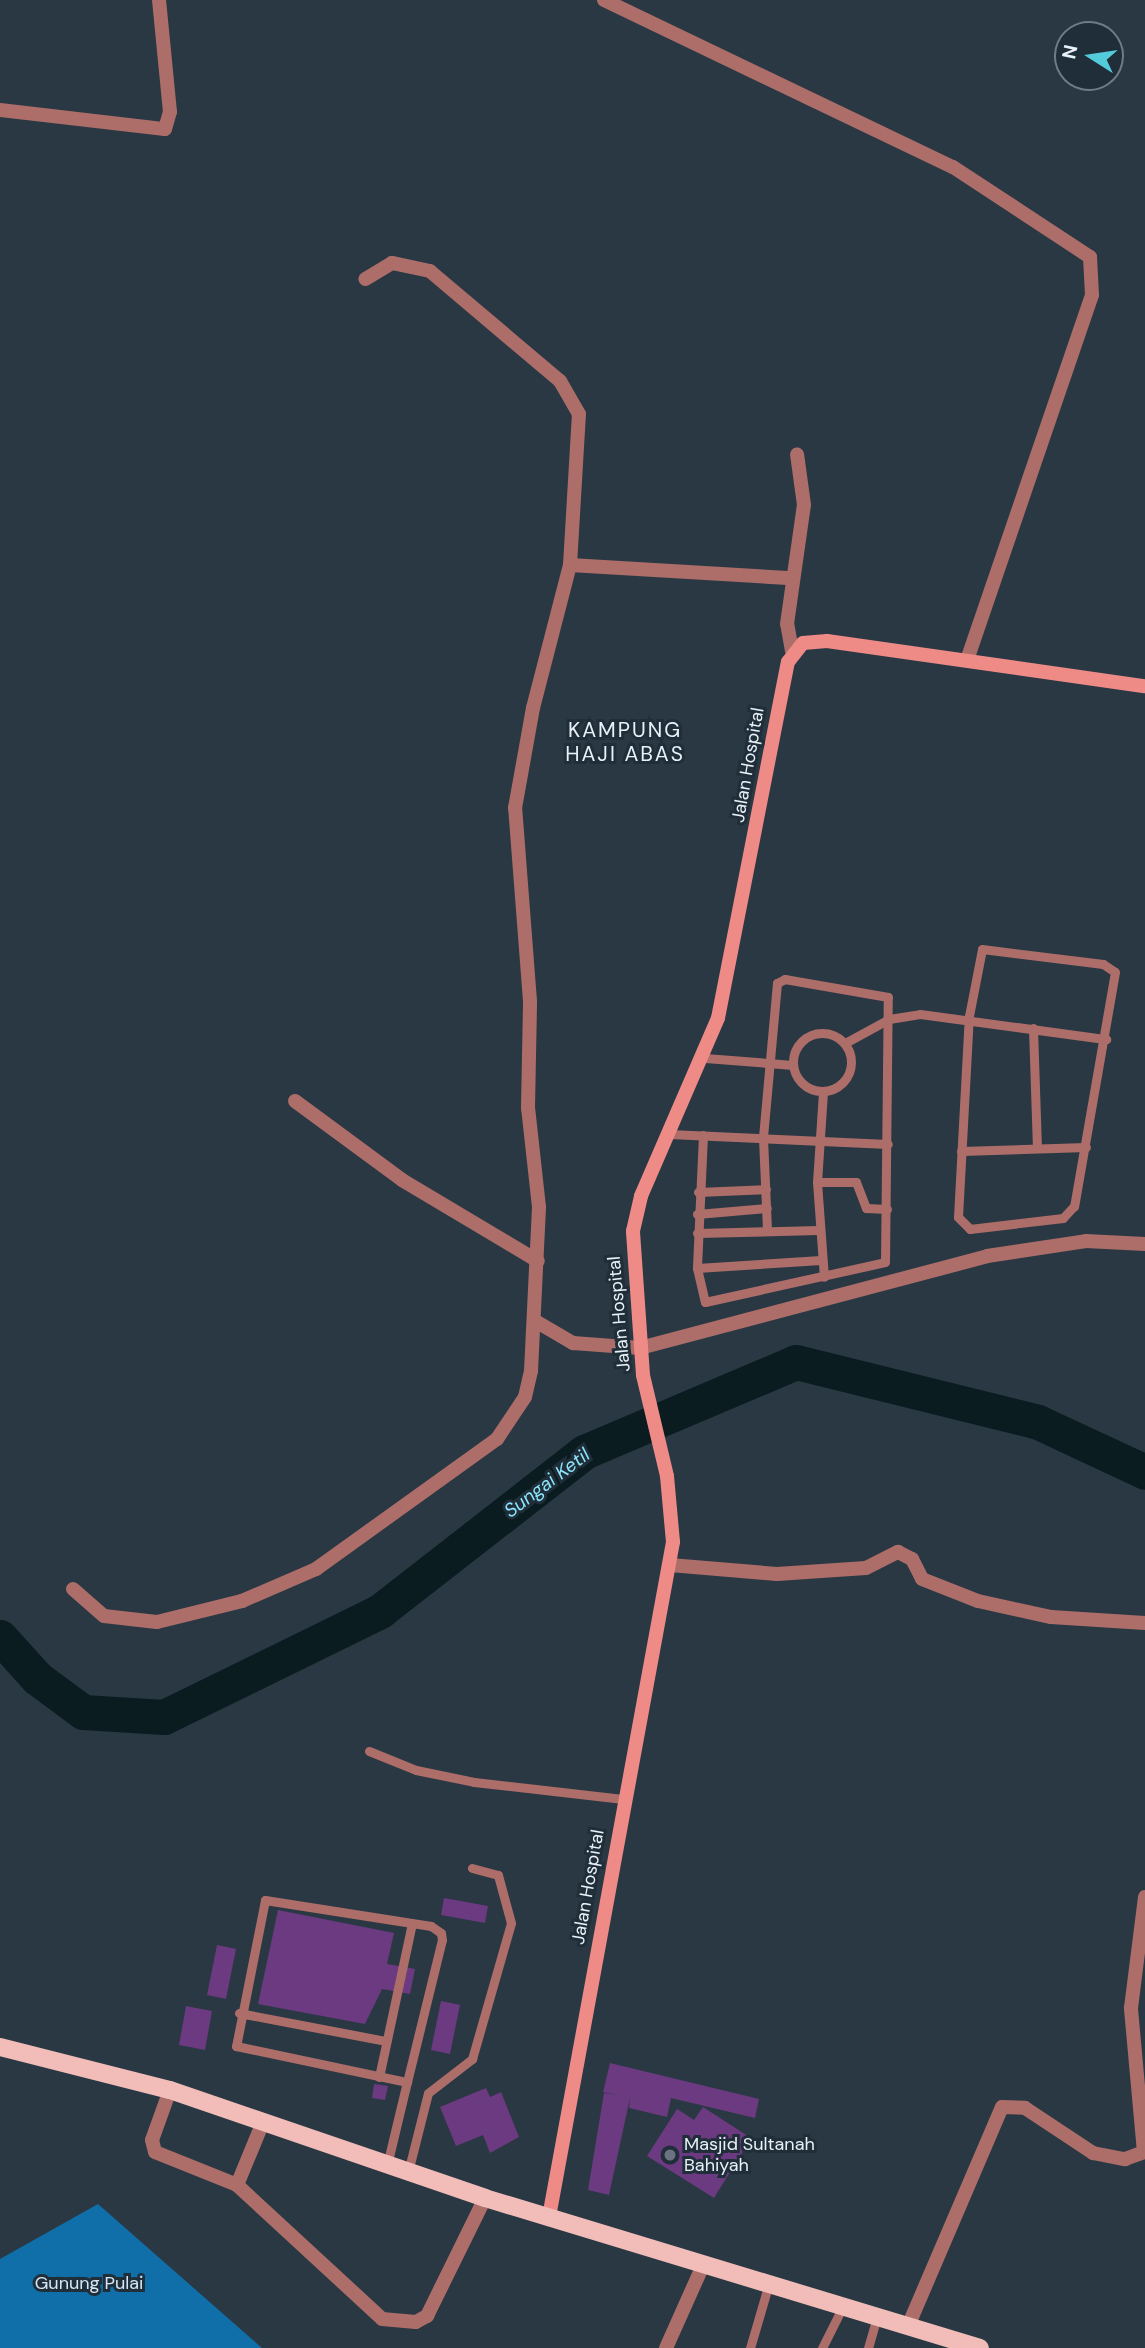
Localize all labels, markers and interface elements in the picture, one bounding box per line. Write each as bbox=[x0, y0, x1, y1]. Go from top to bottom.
north arrow bbox=[1054, 21, 1124, 91]
text: N bbox=[1056, 43, 1084, 61]
street label: Jalan Hospital bbox=[727, 706, 769, 824]
district label: KAMPUNG HAJI ABAS bbox=[566, 717, 684, 767]
street label: Jalan Hospital bbox=[603, 1255, 635, 1373]
water label: Sungai Ketil bbox=[500, 1443, 594, 1523]
street label: Jalan Hospital bbox=[567, 1828, 609, 1946]
place label: Masjid Sultanah Bahiyah bbox=[684, 2134, 815, 2176]
marker: Masjid Sultanah Bahiyah bbox=[662, 2147, 678, 2163]
park label: Gunung Pulai bbox=[35, 2272, 143, 2294]

